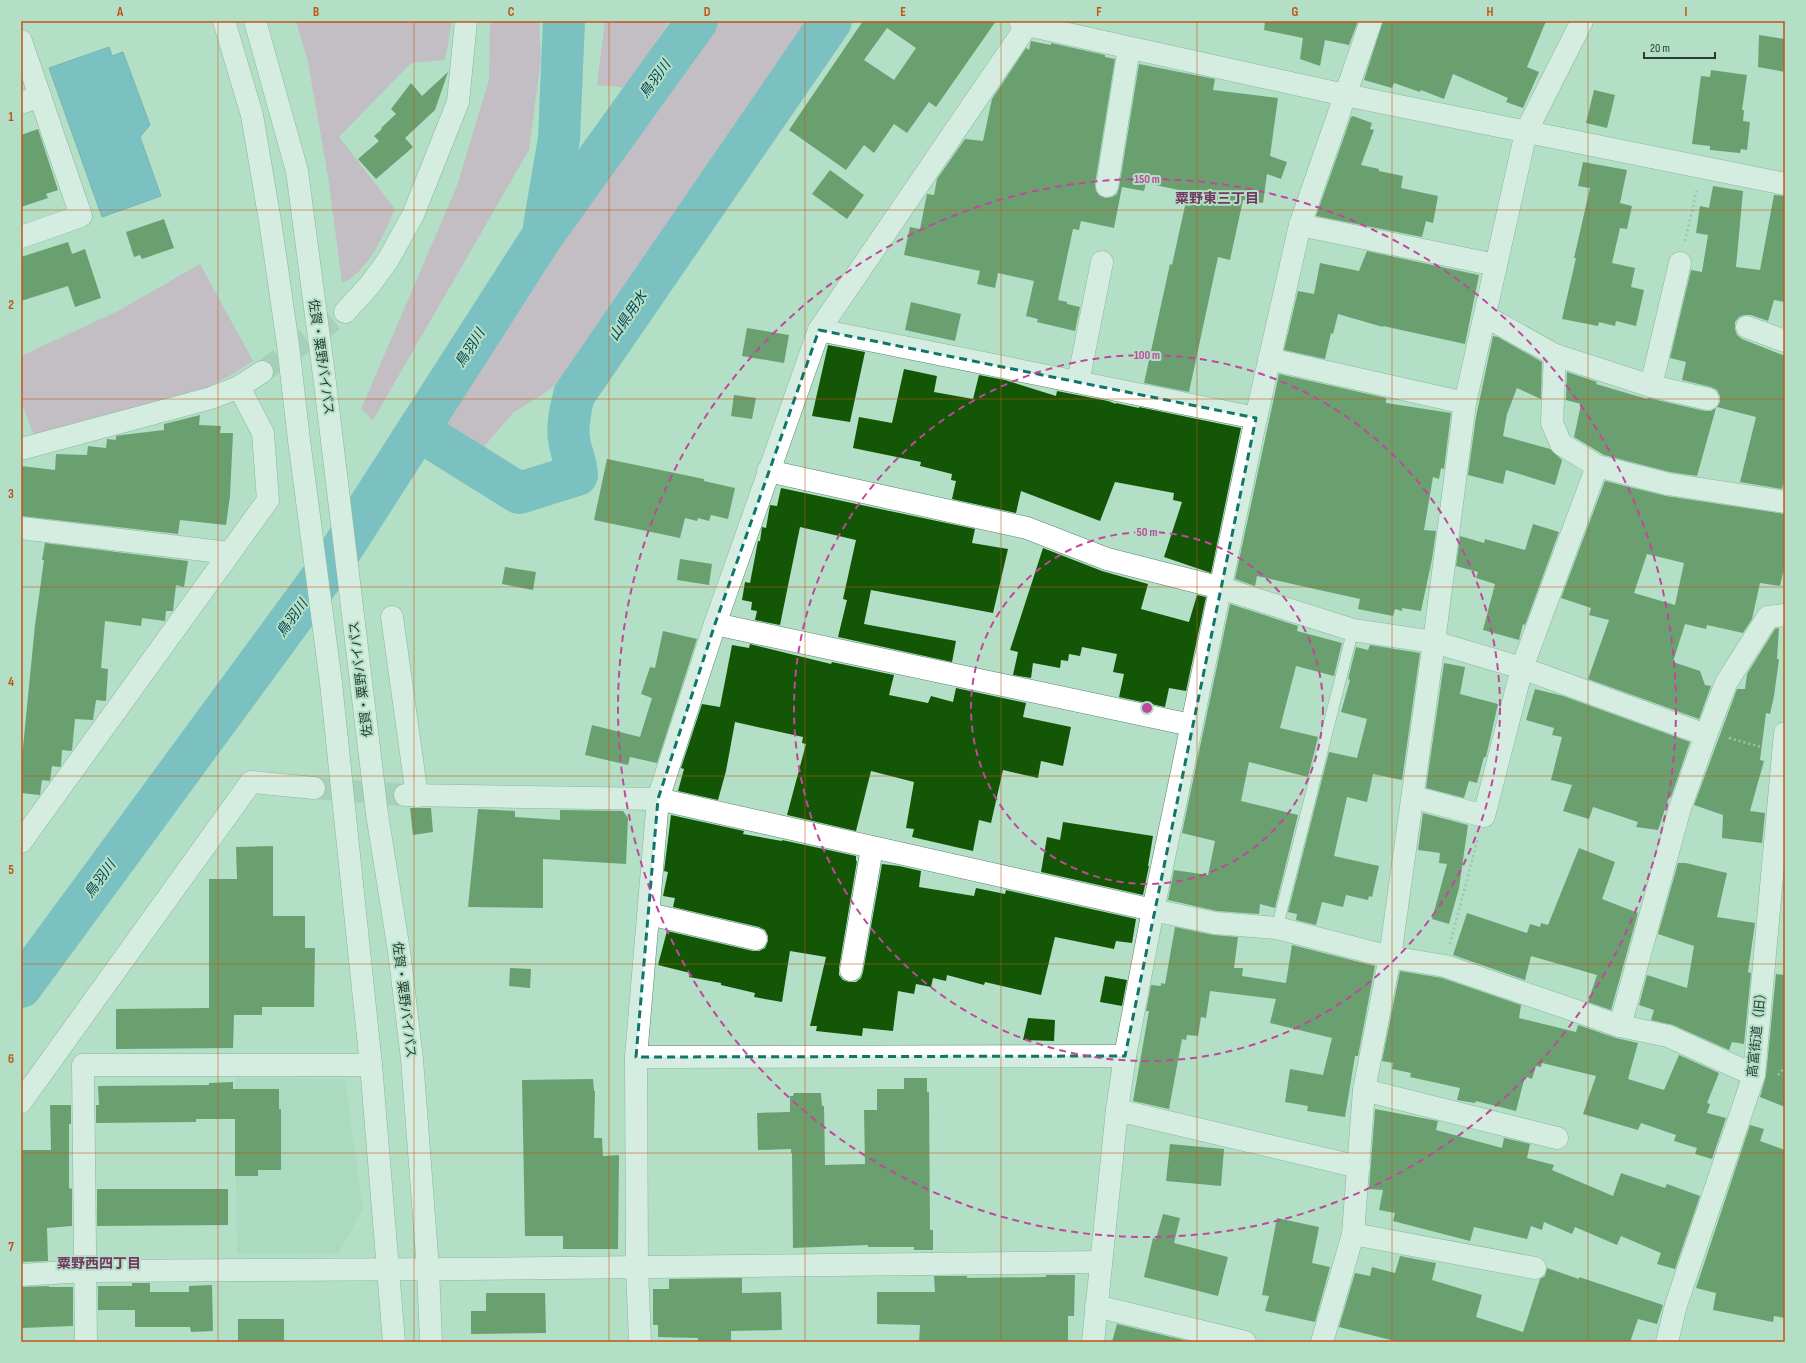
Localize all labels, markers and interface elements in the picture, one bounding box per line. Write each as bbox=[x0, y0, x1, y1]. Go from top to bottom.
text: A bbox=[116, 4, 124, 20]
text: B bbox=[313, 4, 319, 20]
text: C bbox=[508, 4, 515, 20]
text: D bbox=[704, 4, 711, 20]
text: E bbox=[900, 4, 906, 20]
text: F bbox=[1096, 4, 1102, 20]
text: G bbox=[1292, 4, 1299, 20]
text: H bbox=[1487, 4, 1494, 20]
text: I bbox=[1685, 4, 1688, 20]
scale bar bbox=[1644, 34, 1715, 60]
text: 20 m bbox=[1650, 41, 1670, 56]
water label: 鳥羽川 bbox=[636, 55, 675, 101]
text: 1 bbox=[8, 109, 14, 125]
text: 150 m bbox=[1134, 172, 1160, 187]
district label: 粟野東三丁目 bbox=[1175, 190, 1259, 207]
water label: 山県用水 bbox=[605, 286, 652, 344]
text: 2 bbox=[8, 297, 14, 313]
street label: 佐賀・粟野バイパス bbox=[305, 298, 337, 416]
water label: 鳥羽川 bbox=[451, 324, 490, 370]
text: 100 m bbox=[1134, 348, 1160, 363]
text: 3 bbox=[8, 486, 14, 502]
text: 50 m bbox=[1137, 525, 1157, 540]
water label: 鳥羽川 bbox=[273, 594, 312, 640]
street label: 佐賀・粟野バイパス bbox=[346, 620, 376, 738]
text: 4 bbox=[8, 674, 14, 690]
centre of rings bbox=[1140, 701, 1154, 715]
water label: 鳥羽川 bbox=[81, 855, 120, 901]
text: 5 bbox=[8, 862, 14, 878]
street label: 佐賀・粟野バイパス bbox=[389, 941, 419, 1059]
street label: 高富街道（旧） bbox=[1744, 986, 1770, 1078]
text: 6 bbox=[8, 1051, 14, 1067]
text: 7 bbox=[8, 1239, 14, 1255]
district label: 粟野西四丁目 bbox=[57, 1255, 141, 1272]

